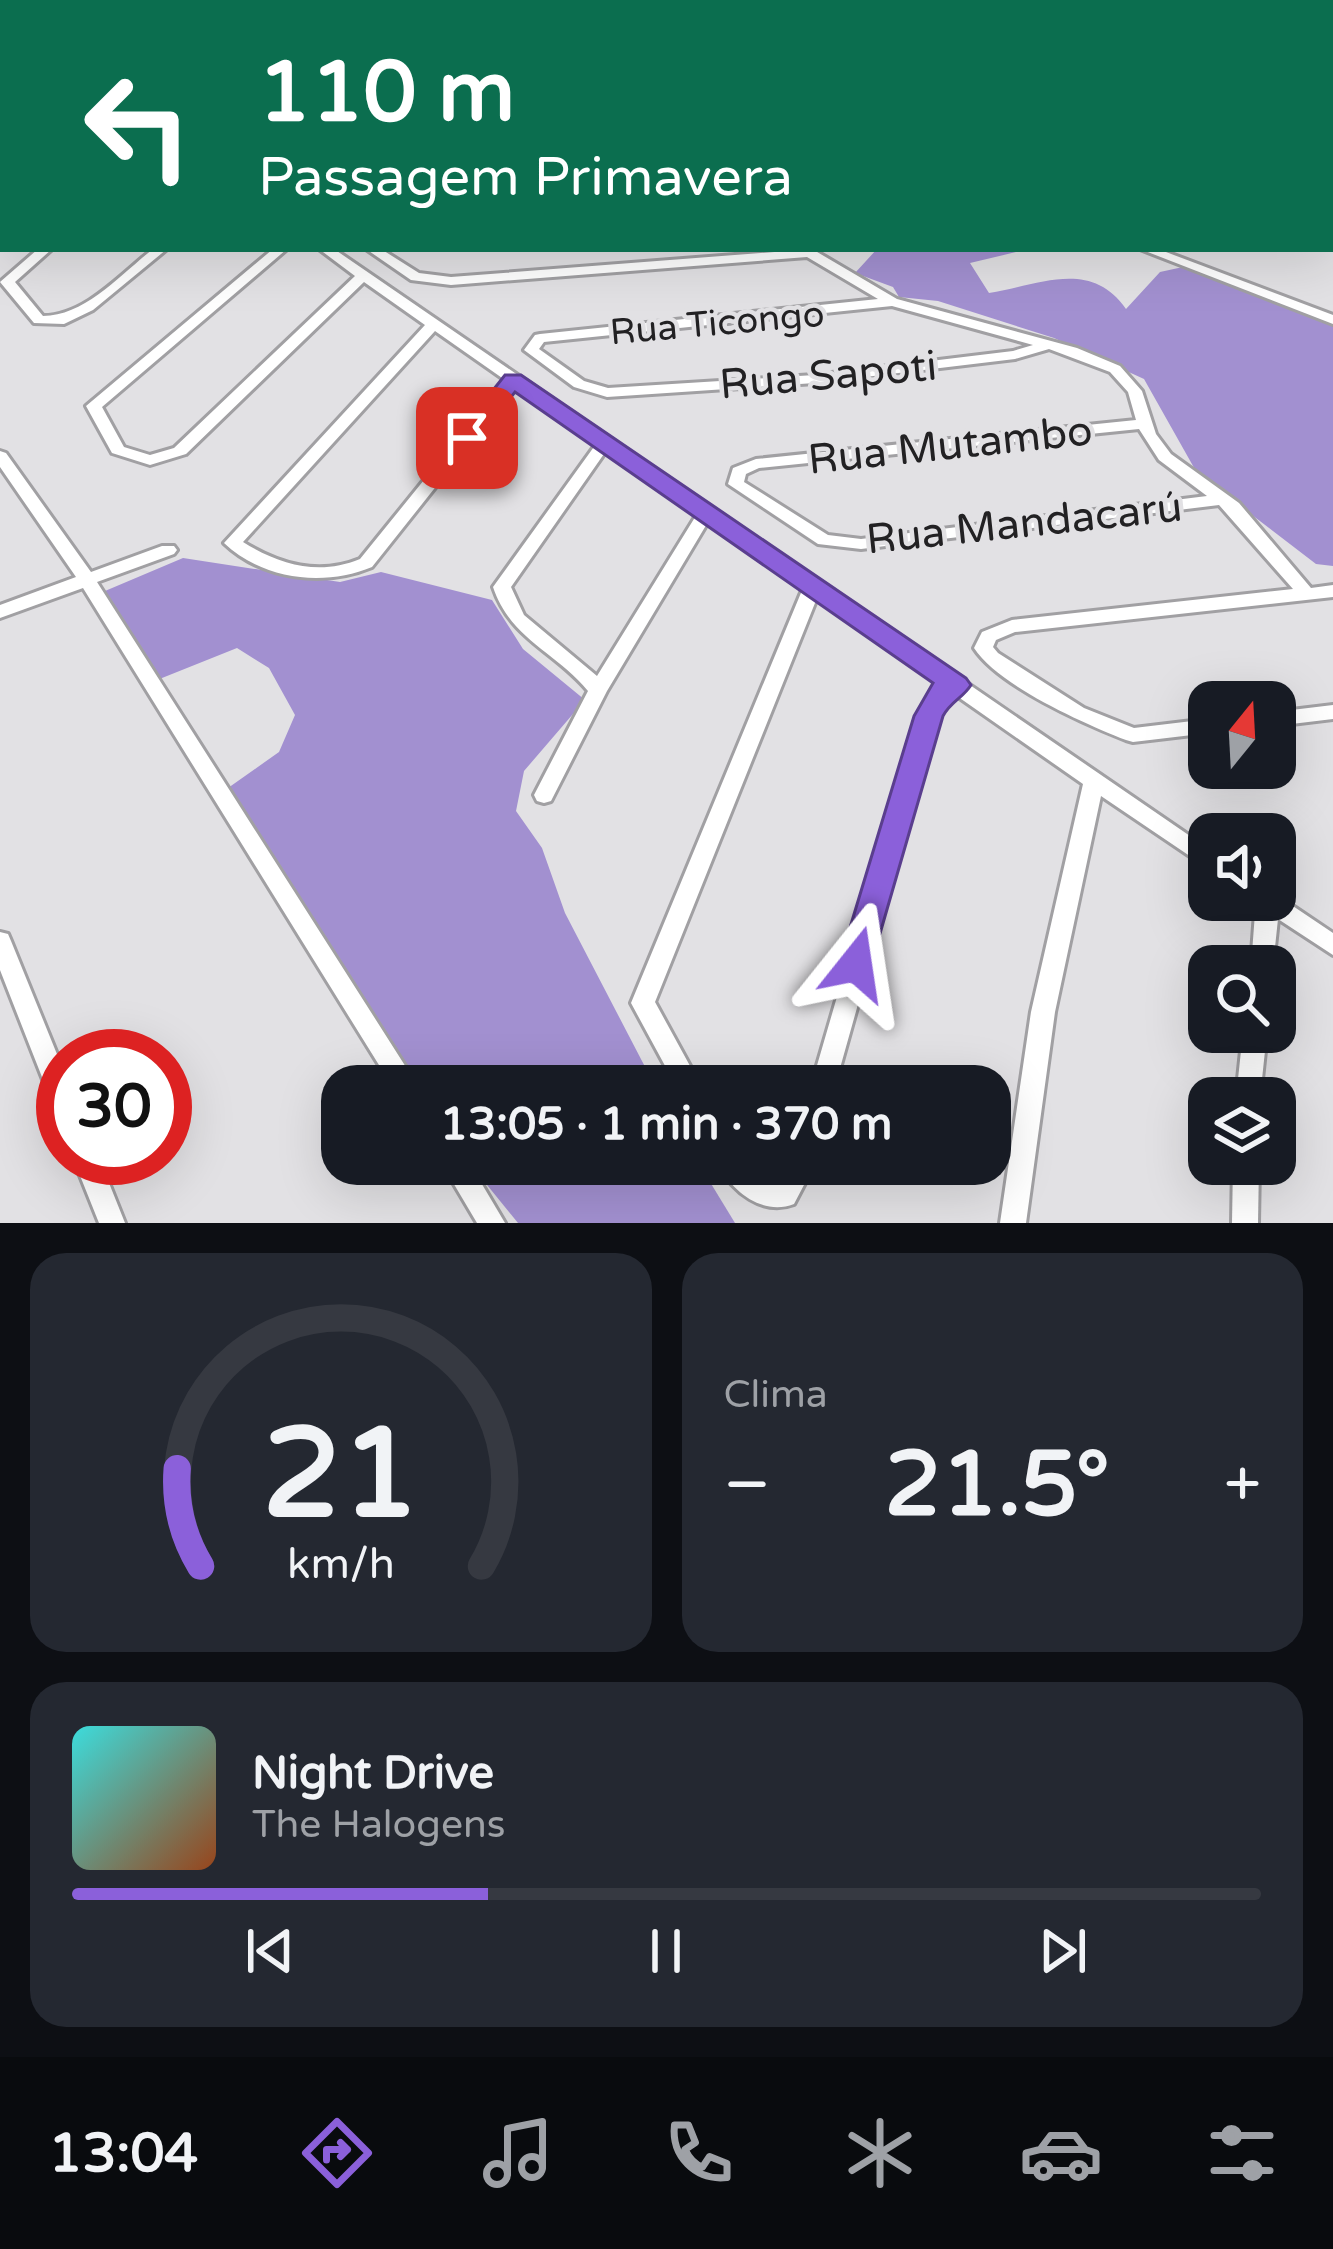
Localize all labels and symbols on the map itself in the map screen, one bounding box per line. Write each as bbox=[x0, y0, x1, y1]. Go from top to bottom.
street label: Rua Ticongo bbox=[608, 293, 826, 354]
street label: Rua Sapoti bbox=[717, 341, 939, 410]
pin bbox=[416, 387, 518, 489]
street label: Rua Mutambo bbox=[805, 405, 1095, 486]
street label: Rua Mandacarú bbox=[864, 482, 1185, 565]
north arrow bbox=[1188, 681, 1296, 789]
position arrow bbox=[793, 901, 919, 1027]
speed limit sign: 30 bbox=[36, 1029, 192, 1185]

